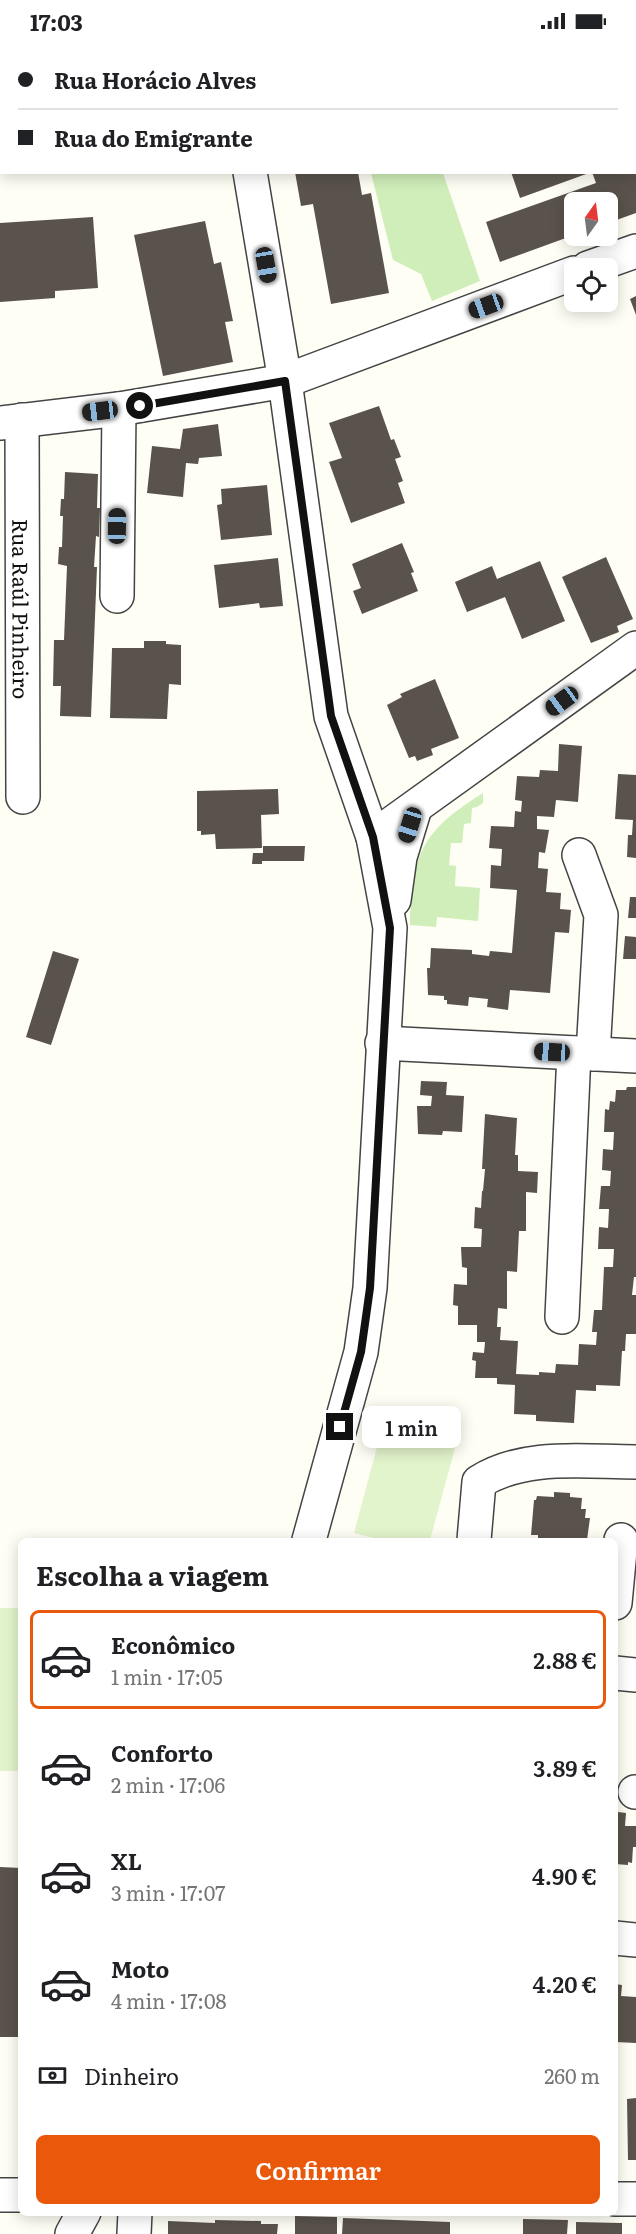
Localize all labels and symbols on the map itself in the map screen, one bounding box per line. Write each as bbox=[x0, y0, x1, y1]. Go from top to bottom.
north arrow bbox=[564, 192, 618, 246]
car bbox=[254, 246, 278, 284]
car bbox=[466, 291, 506, 321]
route start bbox=[126, 392, 153, 419]
car bbox=[81, 400, 119, 422]
car bbox=[108, 508, 126, 544]
street label: Rua Raúl Pinheiro bbox=[7, 519, 38, 699]
car bbox=[542, 683, 582, 719]
car bbox=[396, 805, 424, 845]
car bbox=[534, 1042, 570, 1062]
callout: 1 min bbox=[361, 1406, 460, 1448]
route end bbox=[326, 1413, 353, 1440]

